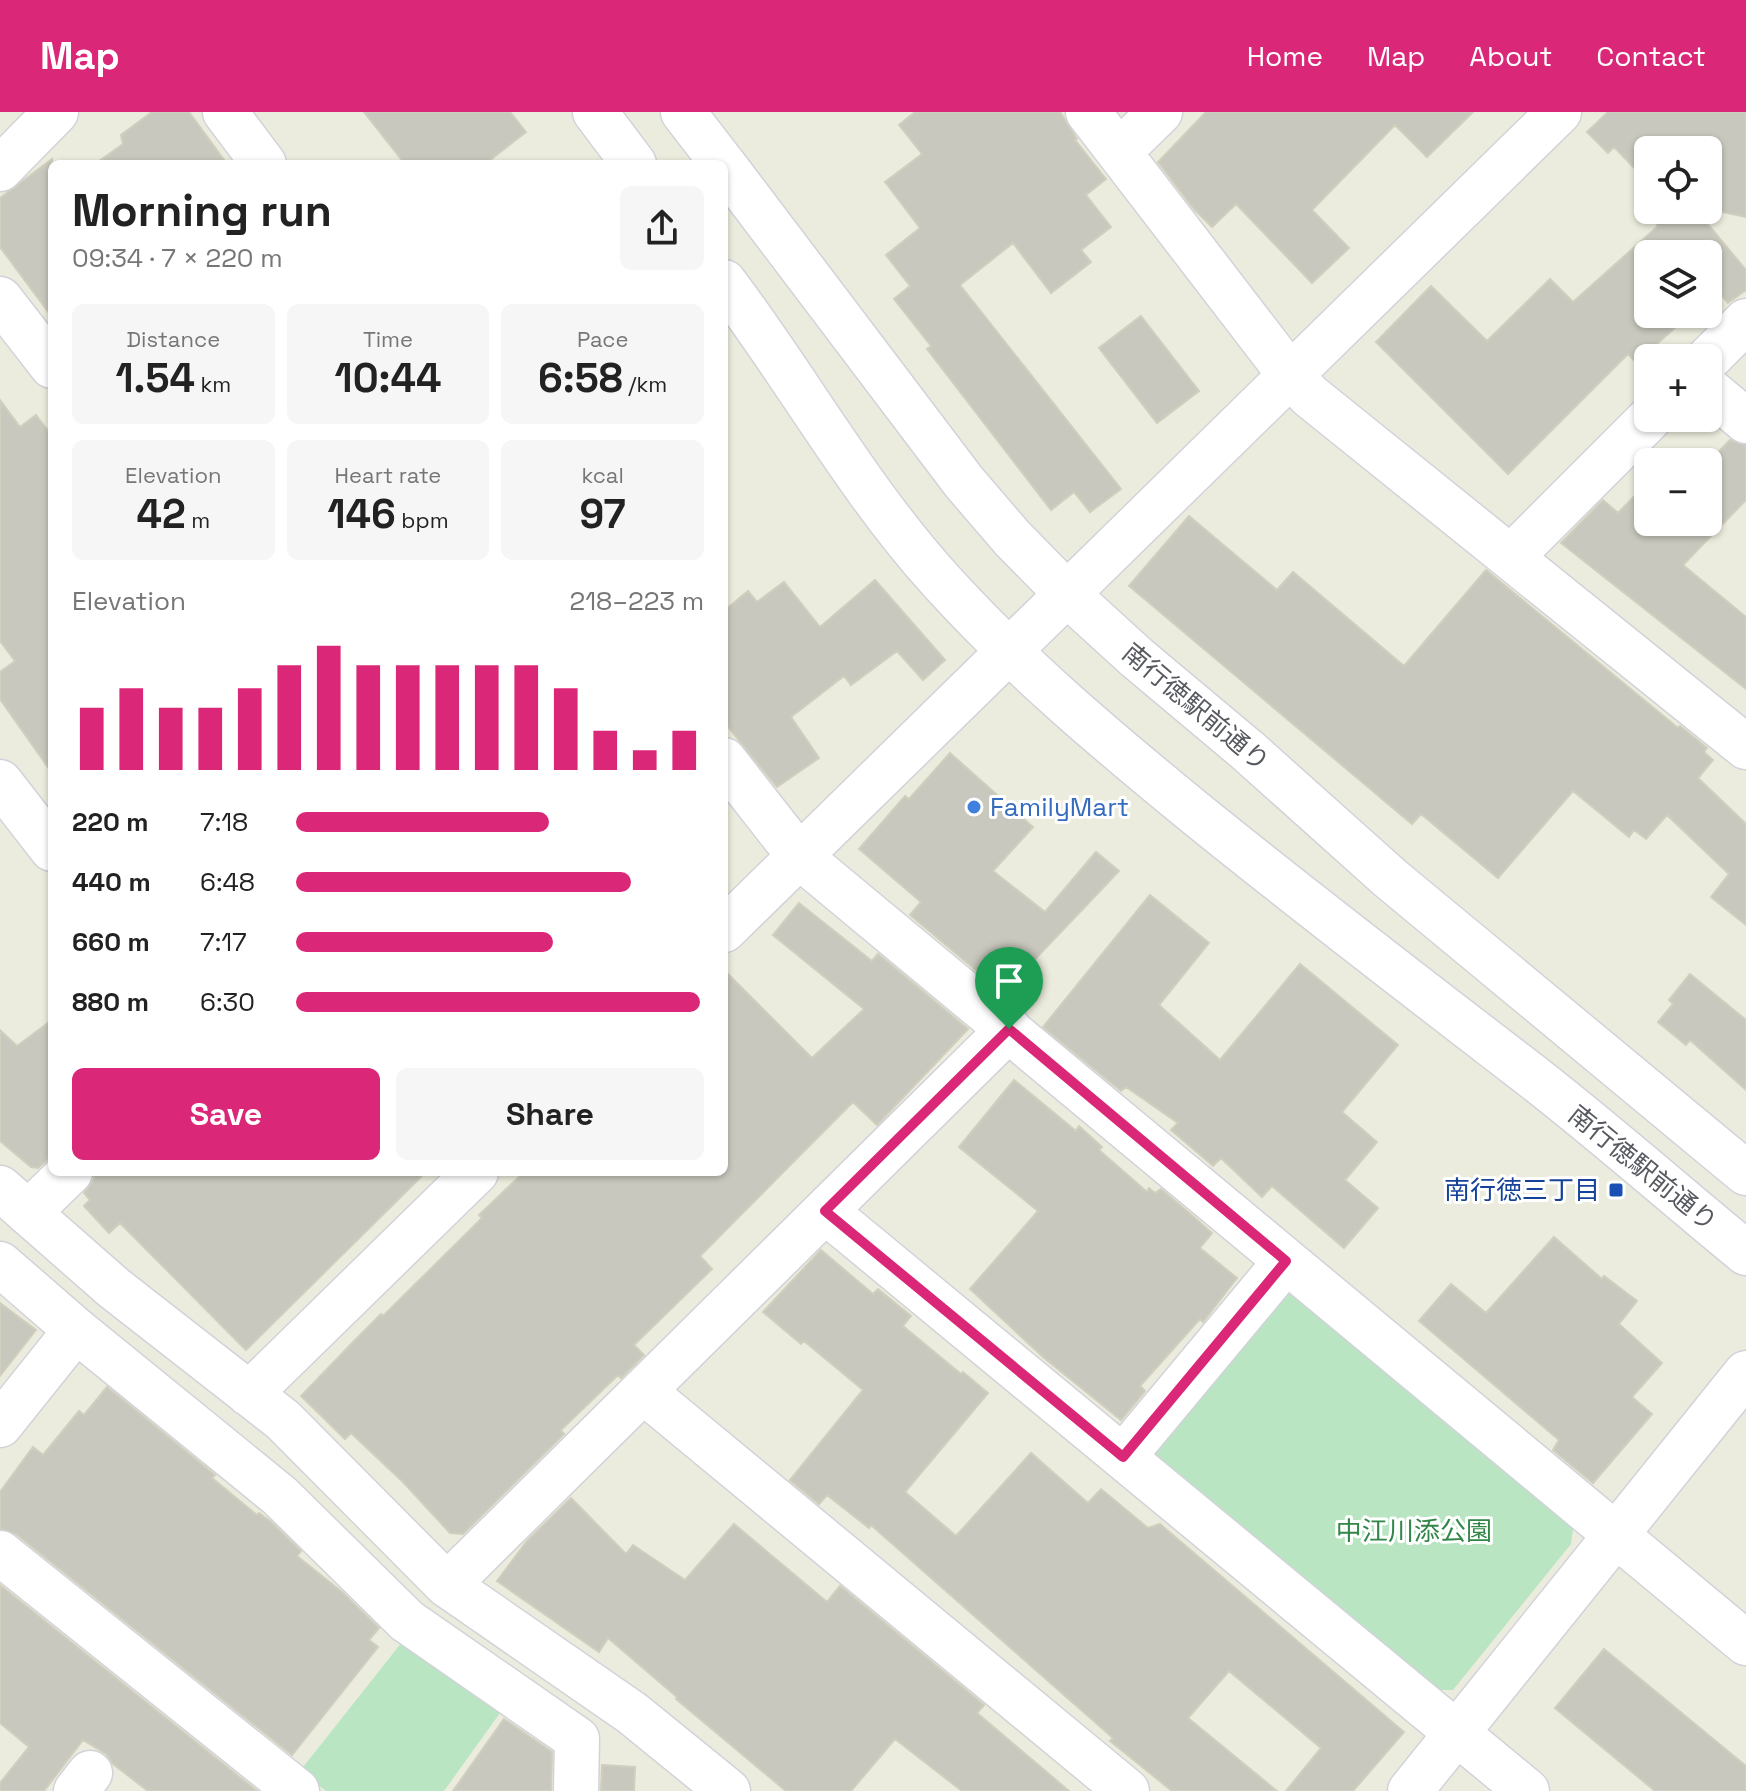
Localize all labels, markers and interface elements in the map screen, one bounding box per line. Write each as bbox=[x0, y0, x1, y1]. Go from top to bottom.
text: Map bbox=[40, 32, 120, 80]
text: Home bbox=[1247, 38, 1323, 74]
text: Map bbox=[1367, 38, 1425, 74]
text: About bbox=[1469, 38, 1552, 74]
text: Contact bbox=[1596, 38, 1706, 74]
map controls bbox=[1634, 136, 1722, 536]
button: locate bbox=[1634, 136, 1722, 224]
text: Morning run bbox=[72, 183, 332, 239]
button: share bbox=[620, 186, 704, 270]
button: layers bbox=[1634, 240, 1722, 328]
text: 09:34 · 7 × 220 m bbox=[72, 241, 283, 275]
text: Distance bbox=[126, 325, 220, 353]
text: Time bbox=[363, 325, 413, 353]
text: Pace bbox=[577, 325, 628, 353]
button: + bbox=[1634, 344, 1722, 432]
text: 1.54 bbox=[115, 353, 195, 404]
text: 10:44 bbox=[335, 353, 441, 404]
text: 6:58 bbox=[538, 353, 623, 404]
text: km bbox=[195, 370, 231, 398]
text: /km bbox=[623, 370, 667, 398]
button: − bbox=[1634, 448, 1722, 536]
text: Elevation bbox=[125, 461, 222, 489]
text: Heart rate bbox=[335, 461, 441, 489]
text: kcal bbox=[581, 461, 624, 489]
text: 42 bbox=[136, 489, 186, 540]
text: 146 bbox=[327, 489, 396, 540]
text: 97 bbox=[580, 489, 626, 540]
text: m bbox=[186, 506, 210, 534]
text: bpm bbox=[396, 506, 449, 534]
text: Elevation bbox=[72, 584, 186, 618]
text: 218–223 m bbox=[569, 584, 704, 618]
street label: 南行徳駅前通り bbox=[1115, 635, 1277, 779]
place label: FamilyMart bbox=[990, 790, 1129, 824]
marker: FamilyMart bbox=[965, 798, 983, 816]
text: 220 m bbox=[72, 805, 149, 839]
text: 7:18 bbox=[200, 805, 248, 839]
text: 440 m bbox=[72, 865, 151, 899]
text: 6:48 bbox=[200, 865, 255, 899]
text: 660 m bbox=[72, 925, 150, 959]
text: 7:17 bbox=[200, 925, 247, 959]
pin bbox=[975, 947, 1043, 1029]
icon: arrive bbox=[987, 959, 1031, 1003]
text: 880 m bbox=[72, 985, 149, 1019]
text: 6:30 bbox=[200, 985, 255, 1019]
button: Save bbox=[72, 1068, 380, 1160]
button: Share bbox=[396, 1068, 704, 1160]
street label: 南行徳駅前通り bbox=[1562, 1098, 1724, 1238]
place label: 南行徳三丁目 bbox=[1444, 1173, 1600, 1207]
marker: 南行徳三丁目 bbox=[1607, 1181, 1625, 1199]
park label: 中江川添公園 bbox=[1336, 1514, 1492, 1548]

